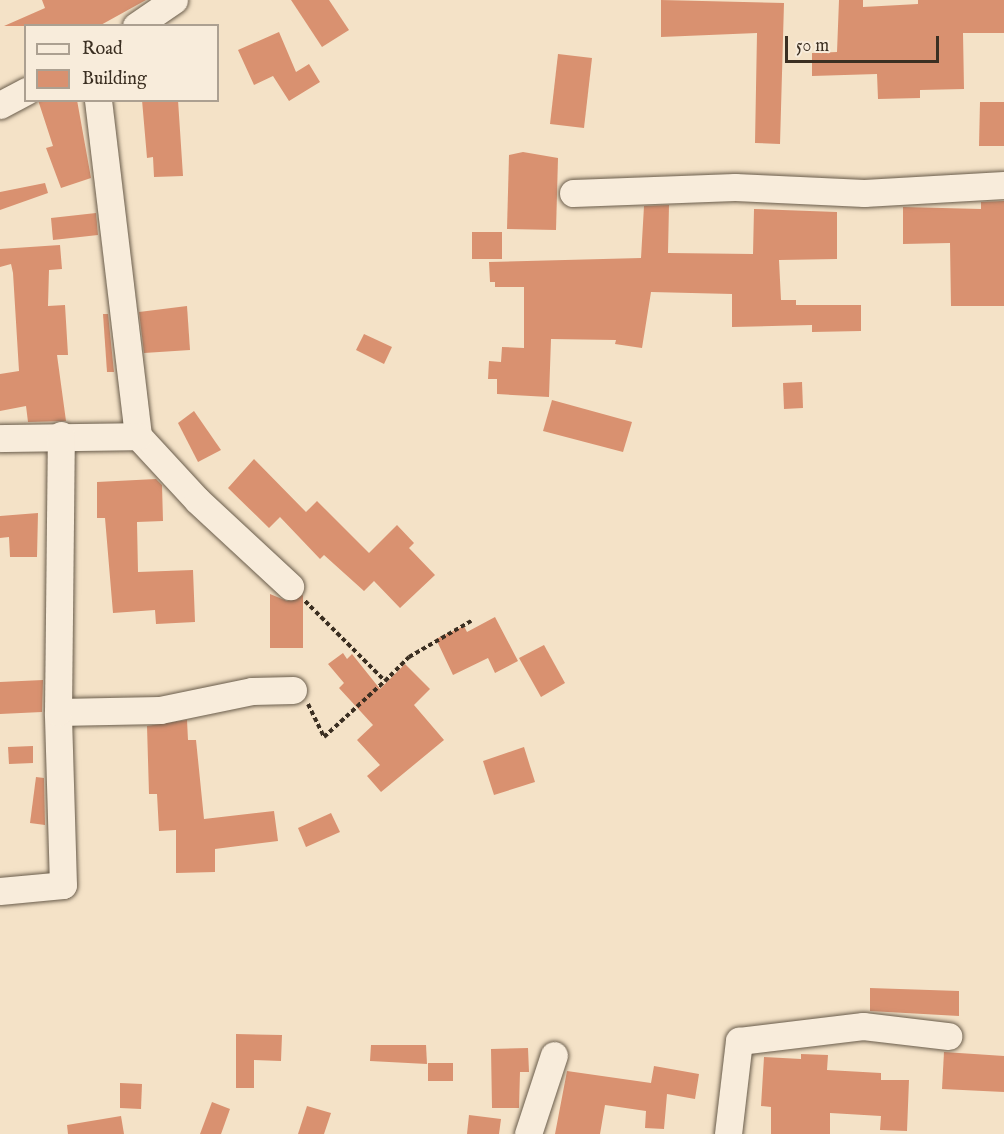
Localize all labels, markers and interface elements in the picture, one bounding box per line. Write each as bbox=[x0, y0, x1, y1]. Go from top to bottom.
legend bbox=[24, 24, 219, 102]
scale bar bbox=[788, 24, 942, 62]
text: 50 m bbox=[796, 35, 829, 58]
text: Road bbox=[82, 38, 123, 61]
text: Building bbox=[82, 68, 147, 91]

